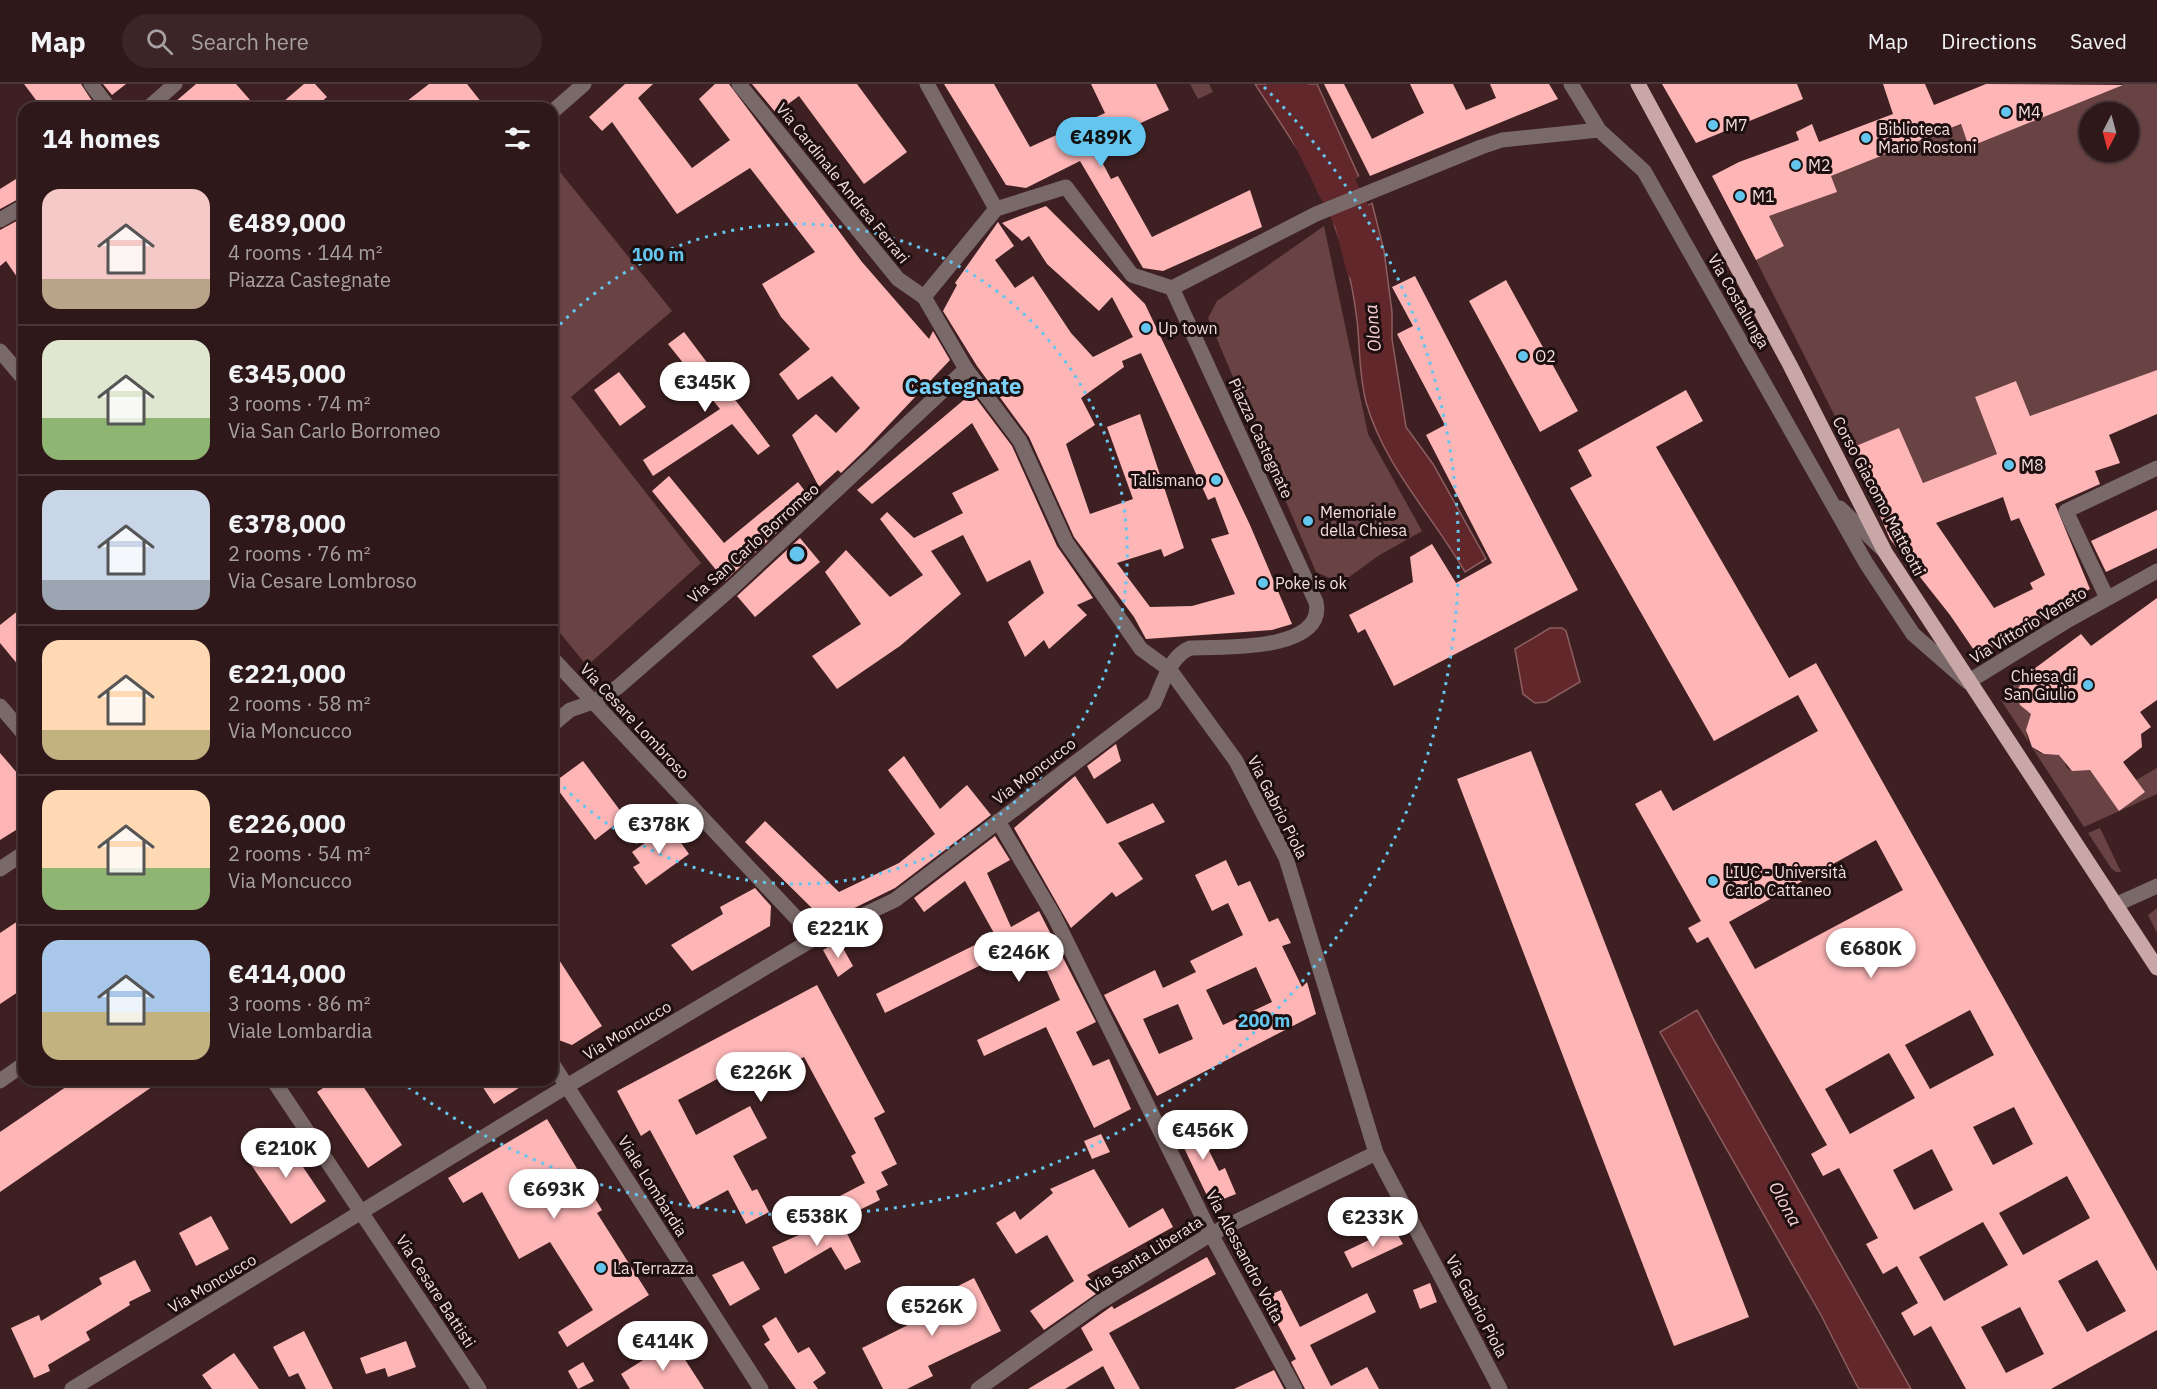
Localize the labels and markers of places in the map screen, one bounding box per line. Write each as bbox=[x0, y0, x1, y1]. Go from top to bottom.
place label: M4 bbox=[2018, 102, 2041, 122]
marker: M4 bbox=[1999, 105, 2013, 119]
place label: M7 bbox=[1725, 115, 1748, 135]
pin: €489K bbox=[1059, 117, 1143, 168]
marker: M7 bbox=[1706, 118, 1720, 132]
place label: Biblioteca Mario Rostoni bbox=[1878, 119, 1976, 157]
marker: Biblioteca Mario Rostoni bbox=[1859, 131, 1873, 145]
place label: M2 bbox=[1808, 155, 1831, 175]
marker: M2 bbox=[1789, 158, 1803, 172]
place label: M1 bbox=[1752, 186, 1775, 206]
marker: M1 bbox=[1733, 189, 1747, 203]
place label: Up town bbox=[1158, 318, 1218, 338]
marker: Up town bbox=[1139, 321, 1153, 335]
place label: O2 bbox=[1535, 346, 1556, 366]
marker: O2 bbox=[1516, 349, 1530, 363]
pin: €345K bbox=[663, 362, 747, 413]
place label: M8 bbox=[2021, 455, 2044, 475]
marker: M8 bbox=[2002, 458, 2016, 472]
place label: Talismano bbox=[1131, 470, 1204, 490]
marker: Talismano bbox=[1209, 473, 1223, 487]
place label: Memoriale della Chiesa bbox=[1320, 502, 1408, 540]
marker: Memoriale della Chiesa bbox=[1301, 514, 1315, 528]
centre of rings bbox=[787, 544, 807, 564]
place label: Poke is ok bbox=[1275, 573, 1348, 593]
marker: Poke is ok bbox=[1256, 576, 1270, 590]
place label: Chiesa di San Giulio bbox=[2004, 666, 2076, 704]
marker: Chiesa di San Giulio bbox=[2081, 678, 2095, 692]
pin: €378K bbox=[617, 804, 701, 855]
place label: LIUC - Università Carlo Cattaneo bbox=[1725, 862, 1847, 900]
marker: LIUC - Università Carlo Cattaneo bbox=[1706, 874, 1720, 888]
pin: €221K bbox=[796, 908, 880, 959]
pin: €680K bbox=[1829, 928, 1913, 979]
pin: €246K bbox=[977, 932, 1061, 983]
pin: €226K bbox=[719, 1052, 803, 1103]
pin: €456K bbox=[1161, 1110, 1245, 1161]
pin: €210K bbox=[244, 1128, 328, 1179]
pin: €693K bbox=[512, 1169, 596, 1220]
pin: €538K bbox=[775, 1196, 859, 1247]
pin: €233K bbox=[1331, 1197, 1415, 1248]
place label: La Terrazza bbox=[613, 1258, 694, 1278]
marker: La Terrazza bbox=[594, 1261, 608, 1275]
pin: €526K bbox=[890, 1286, 974, 1337]
pin: €414K bbox=[621, 1321, 705, 1372]

